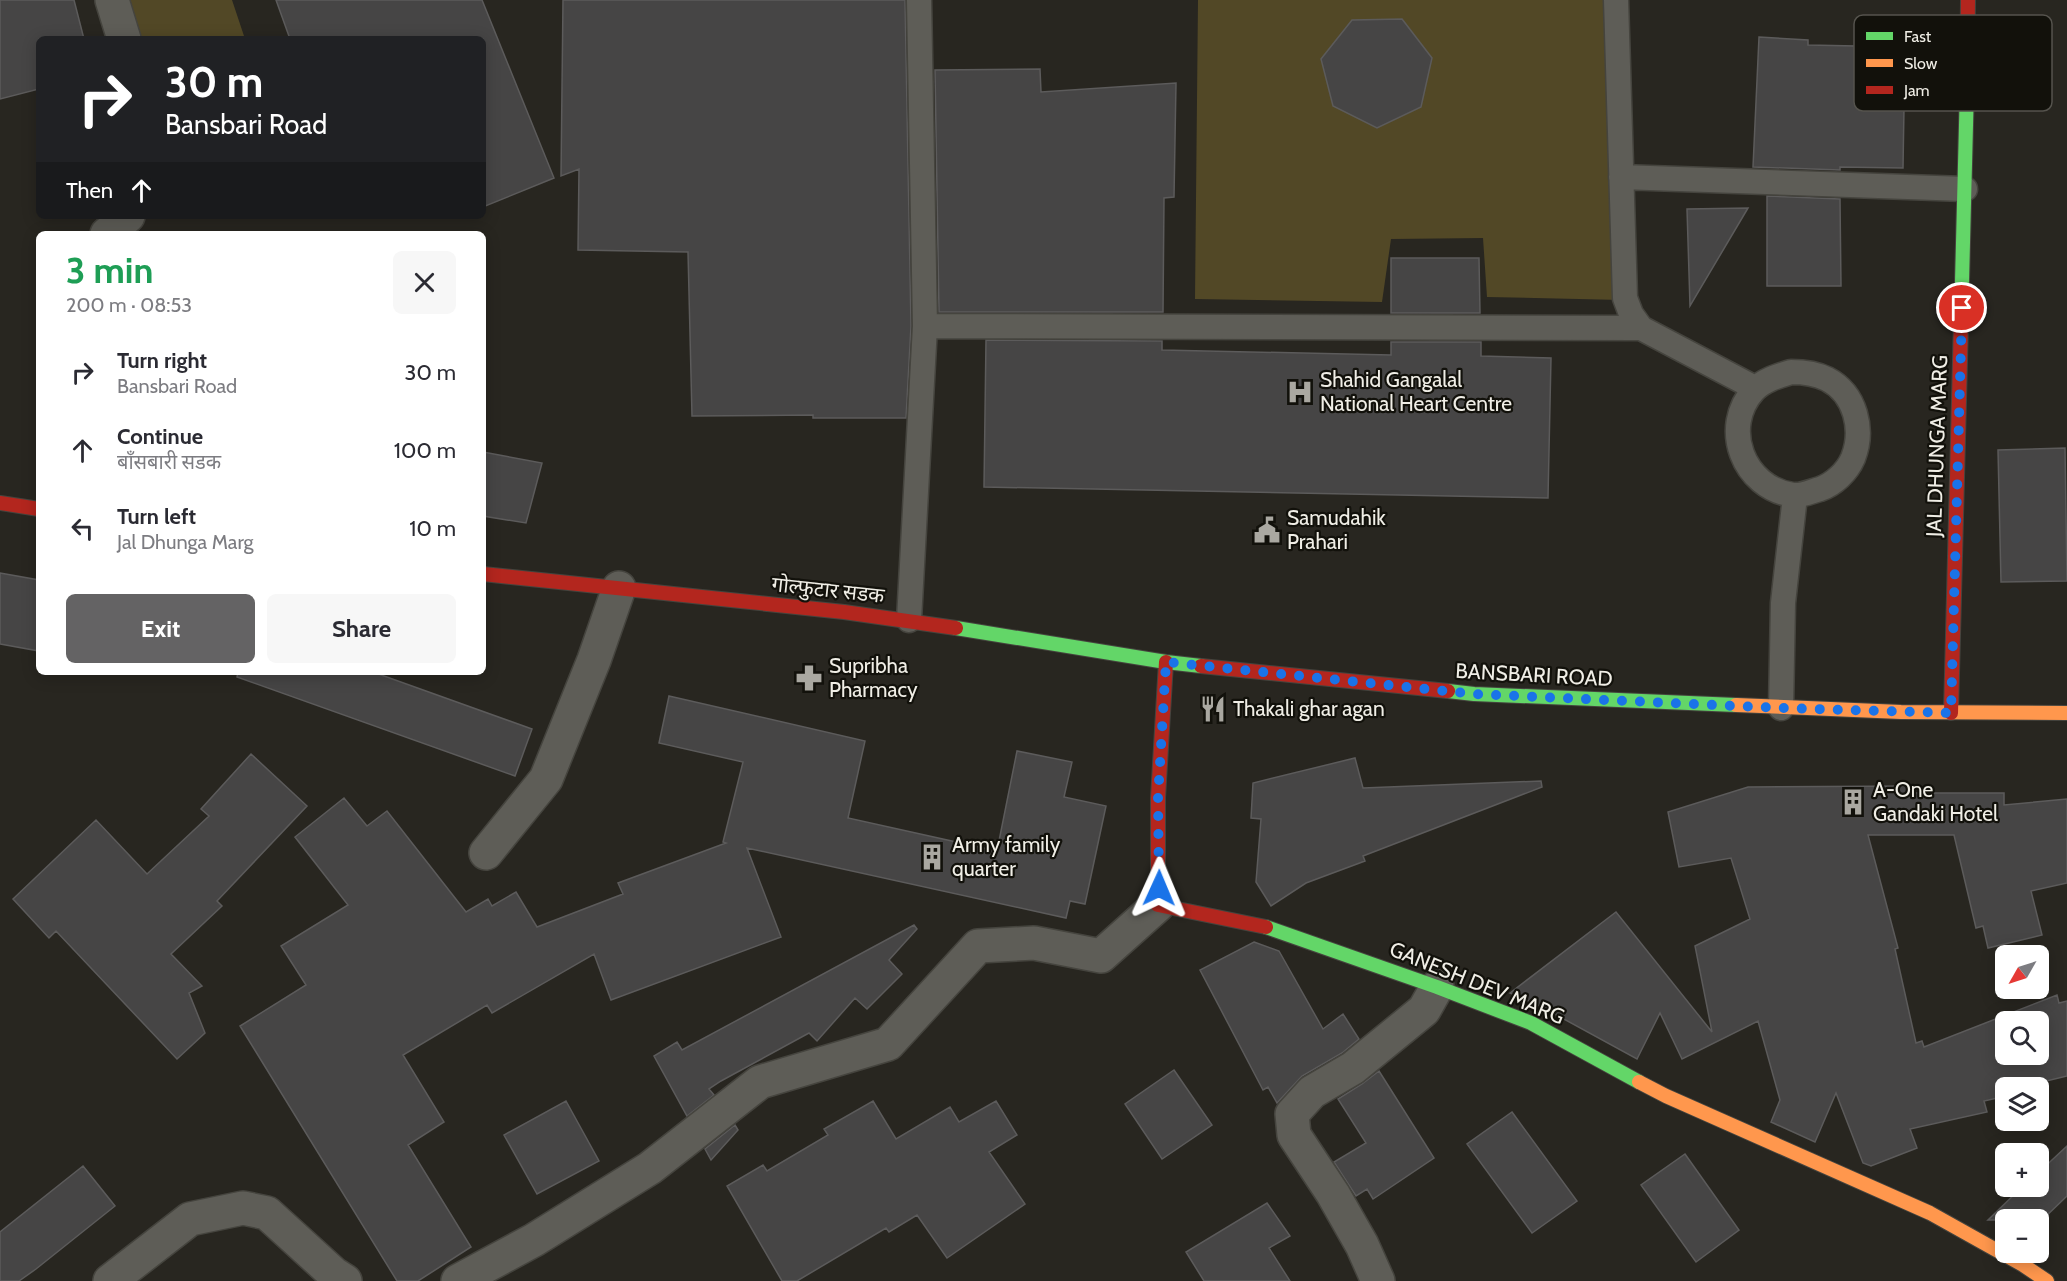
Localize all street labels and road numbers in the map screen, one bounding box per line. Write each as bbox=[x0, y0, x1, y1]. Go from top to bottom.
street label: JAL DHUNGA MARG bbox=[1921, 355, 1952, 538]
street label: गोल्फुटार सडक bbox=[770, 571, 887, 609]
street label: BANSBARI ROAD bbox=[1455, 658, 1613, 691]
street label: GANESH DEV MARG bbox=[1386, 936, 1568, 1029]

